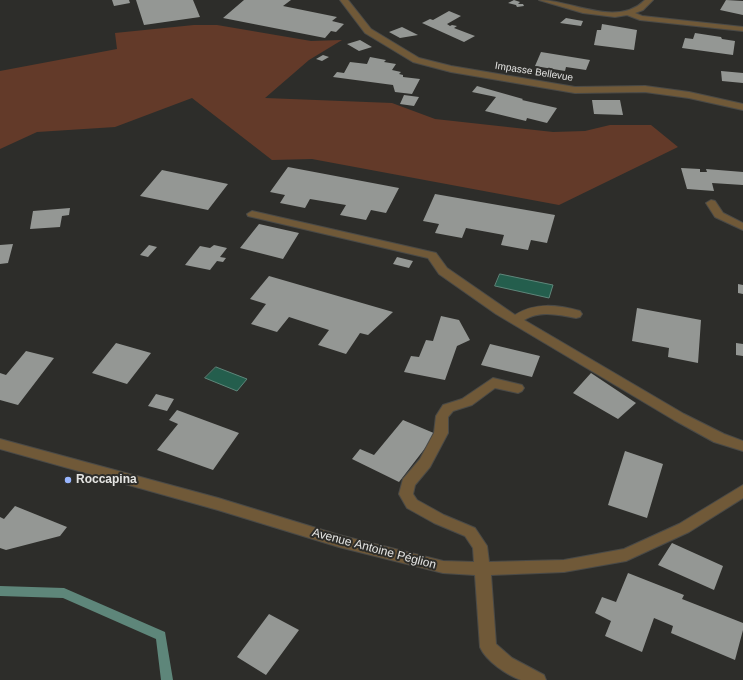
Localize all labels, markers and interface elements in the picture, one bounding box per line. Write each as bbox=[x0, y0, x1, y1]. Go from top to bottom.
street label: Impasse Bellevue bbox=[494, 60, 574, 84]
place label: Roccapina bbox=[76, 473, 137, 487]
marker: Roccapina bbox=[63, 475, 73, 485]
street label: Avenue Antoine Péglion bbox=[310, 525, 438, 573]

